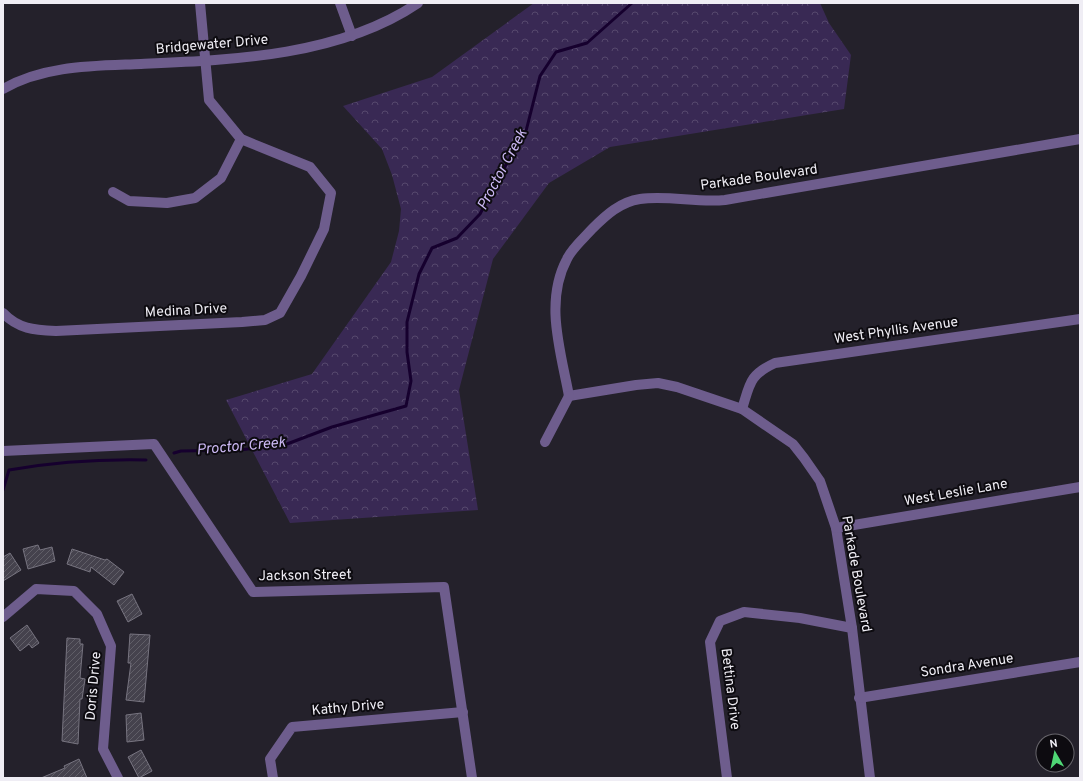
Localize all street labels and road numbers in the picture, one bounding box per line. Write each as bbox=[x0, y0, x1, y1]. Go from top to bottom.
street label: Bridgewater Drive bbox=[155, 32, 269, 58]
street label: Parkade Boulevard bbox=[699, 161, 819, 195]
street label: Medina Drive bbox=[144, 300, 228, 322]
street label: West Phyllis Avenue bbox=[833, 314, 959, 348]
street label: West Leslie Lane bbox=[903, 476, 1009, 510]
street label: Parkade Boulevard bbox=[837, 514, 875, 634]
street label: Jackson Street bbox=[258, 567, 352, 585]
street label: Bettina Drive bbox=[717, 647, 743, 731]
street label: Sondra Avenue bbox=[919, 650, 1015, 682]
street label: Doris Drive bbox=[83, 651, 105, 721]
street label: Kathy Drive bbox=[311, 696, 385, 720]

